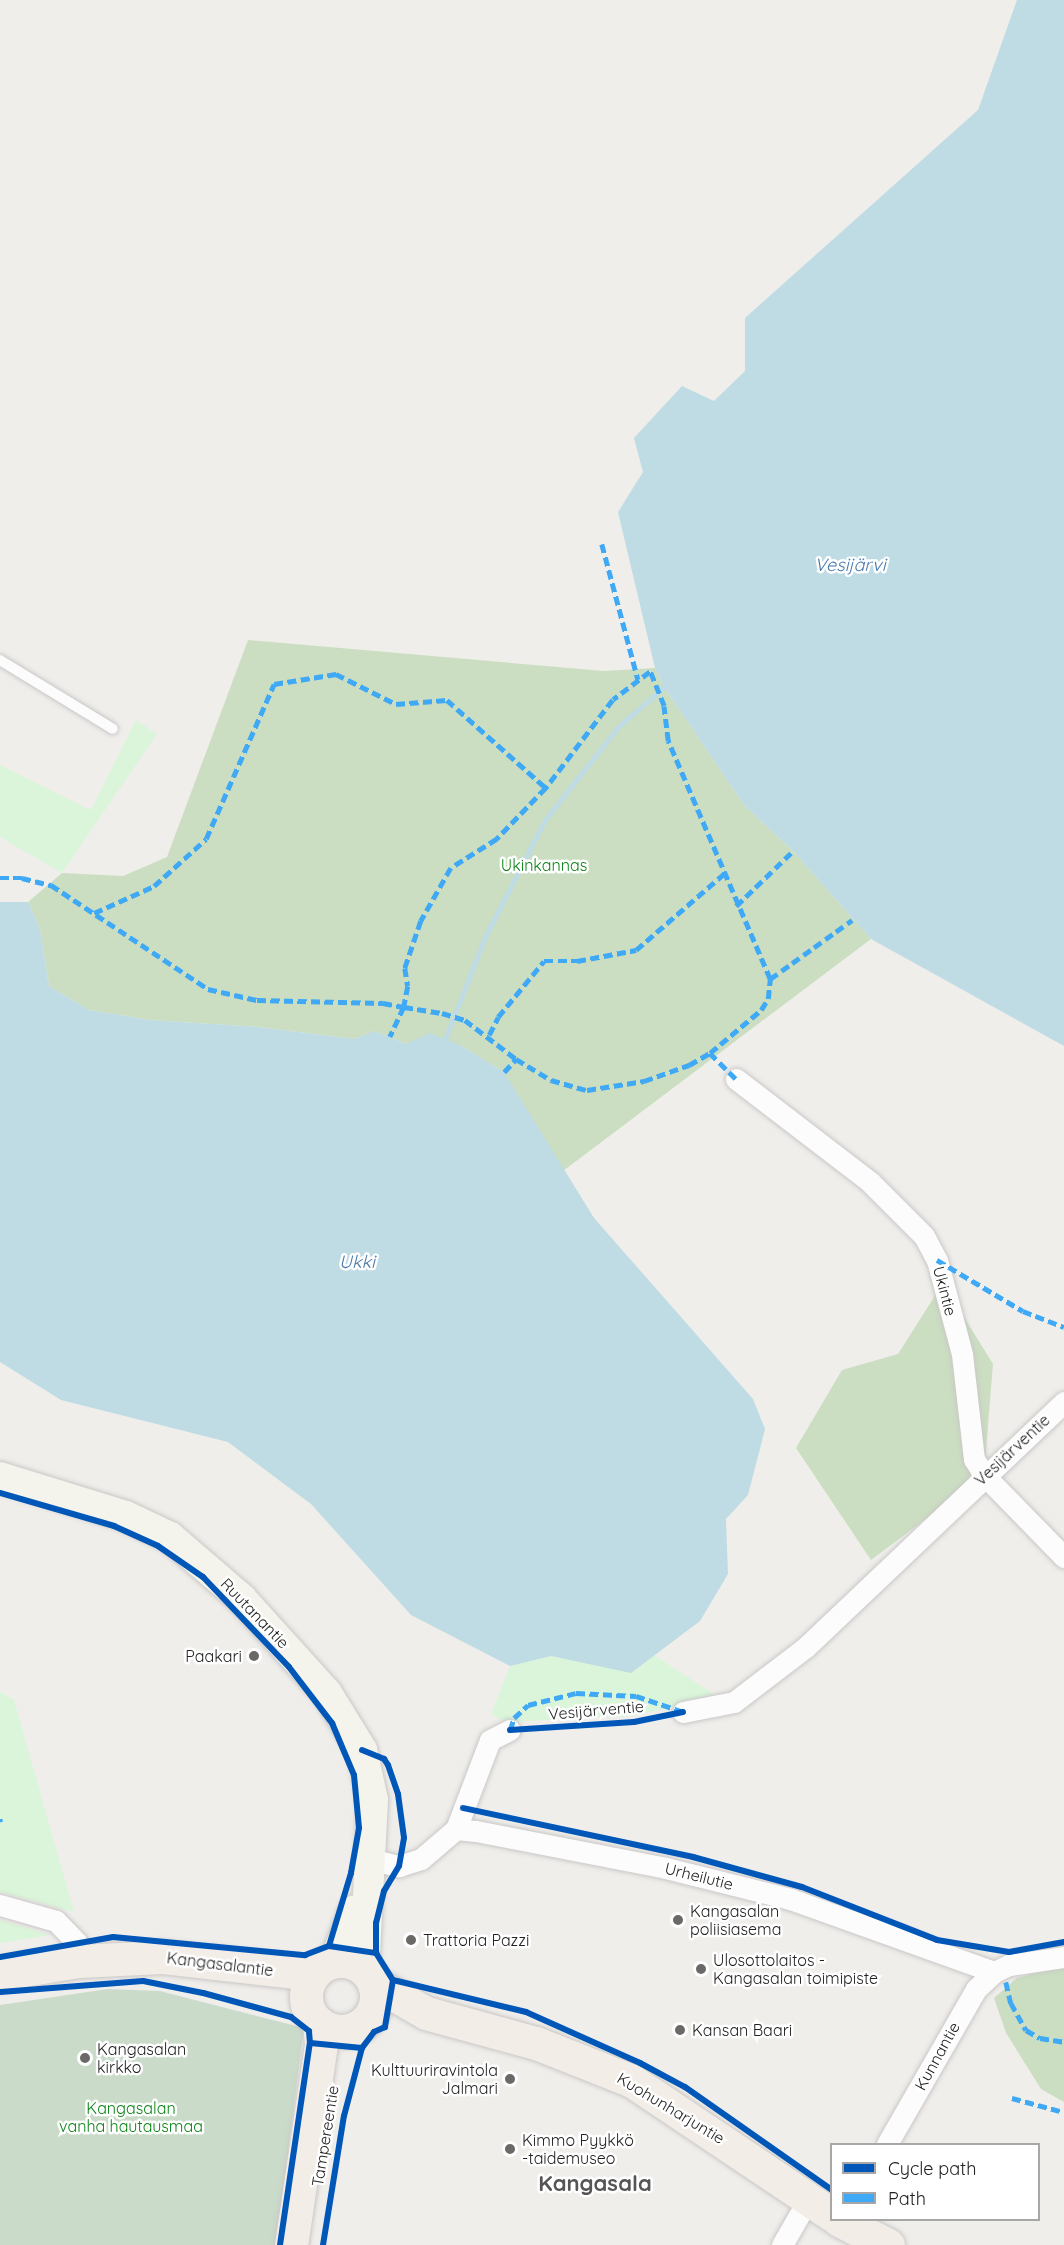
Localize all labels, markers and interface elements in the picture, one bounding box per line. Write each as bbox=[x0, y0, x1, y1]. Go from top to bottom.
water label: Vesijärvi bbox=[815, 554, 885, 576]
park label: Ukinkannas bbox=[501, 855, 587, 875]
water label: Ukki bbox=[339, 1251, 375, 1273]
street label: Ukintie bbox=[929, 1264, 961, 1318]
street label: Vesijärventie bbox=[970, 1410, 1054, 1490]
street label: Ruutanantie bbox=[217, 1574, 293, 1652]
place label: Paakari bbox=[185, 1646, 242, 1666]
marker: Paakari bbox=[247, 1649, 261, 1663]
street label: Vesijärventie bbox=[547, 1696, 645, 1724]
street label: Urheilutie bbox=[663, 1858, 735, 1894]
place label: Kangasalan poliisiasema bbox=[690, 1901, 781, 1939]
marker: Kangasalan poliisiasema bbox=[671, 1913, 685, 1927]
place label: Trattoria Pazzi bbox=[423, 1930, 529, 1950]
marker: Trattoria Pazzi bbox=[404, 1933, 418, 1947]
street label: Kangasalantie bbox=[166, 1948, 274, 1980]
place label: Ulosottolaitos - Kangasalan toimipiste bbox=[713, 1950, 878, 1988]
marker: Ulosottolaitos - Kangasalan toimipiste bbox=[694, 1962, 708, 1976]
street label: Kunnantie bbox=[910, 2019, 964, 2093]
place label: Kansan Baari bbox=[692, 2020, 792, 2040]
marker: Kansan Baari bbox=[673, 2023, 687, 2037]
place label: Kangasalan kirkko bbox=[97, 2039, 186, 2077]
marker: Kangasalan kirkko bbox=[78, 2051, 92, 2065]
place label: Kulttuuriravintola Jalmari bbox=[371, 2060, 498, 2098]
street label: Kuohunharjuntie bbox=[614, 2068, 728, 2148]
marker: Kulttuuriravintola Jalmari bbox=[503, 2072, 517, 2086]
street label: Tampereentie bbox=[308, 2084, 342, 2188]
park label: Kangasalan vanha hautausmaa bbox=[59, 2098, 203, 2136]
place label: Kimmo Pyykkö -taidemuseo bbox=[522, 2130, 634, 2168]
marker: Kimmo Pyykkö -taidemuseo bbox=[503, 2142, 517, 2156]
legend bbox=[830, 2143, 1040, 2221]
text: Cycle path bbox=[888, 2157, 976, 2180]
district label: Kangasala bbox=[538, 2171, 652, 2197]
text: Path bbox=[888, 2187, 926, 2210]

